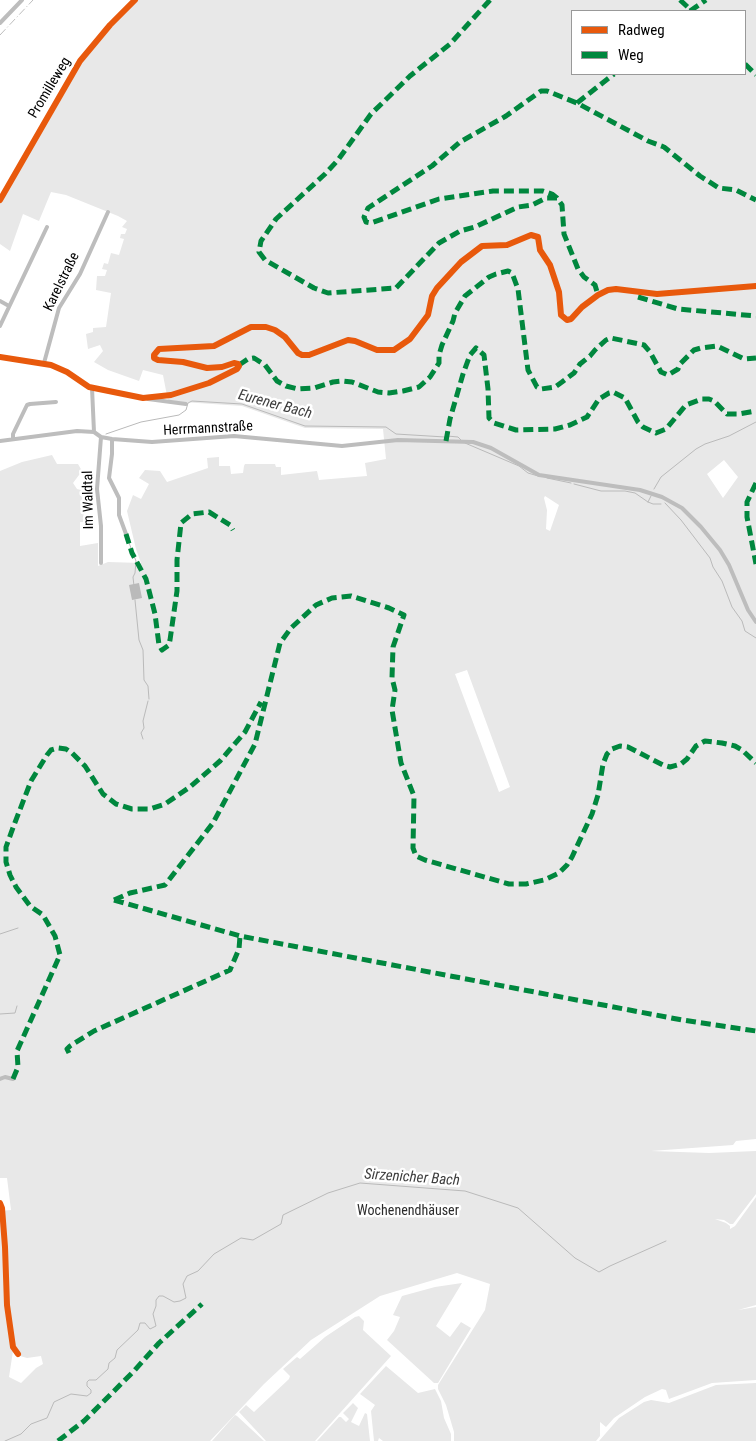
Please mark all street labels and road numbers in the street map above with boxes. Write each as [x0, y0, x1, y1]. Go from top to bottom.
street label: Promilleweg [25, 54, 75, 122]
street label: Karelstraße [41, 250, 83, 314]
street label: Herrmannstraße [163, 418, 253, 440]
street label: Im Waldtal [80, 471, 98, 529]

